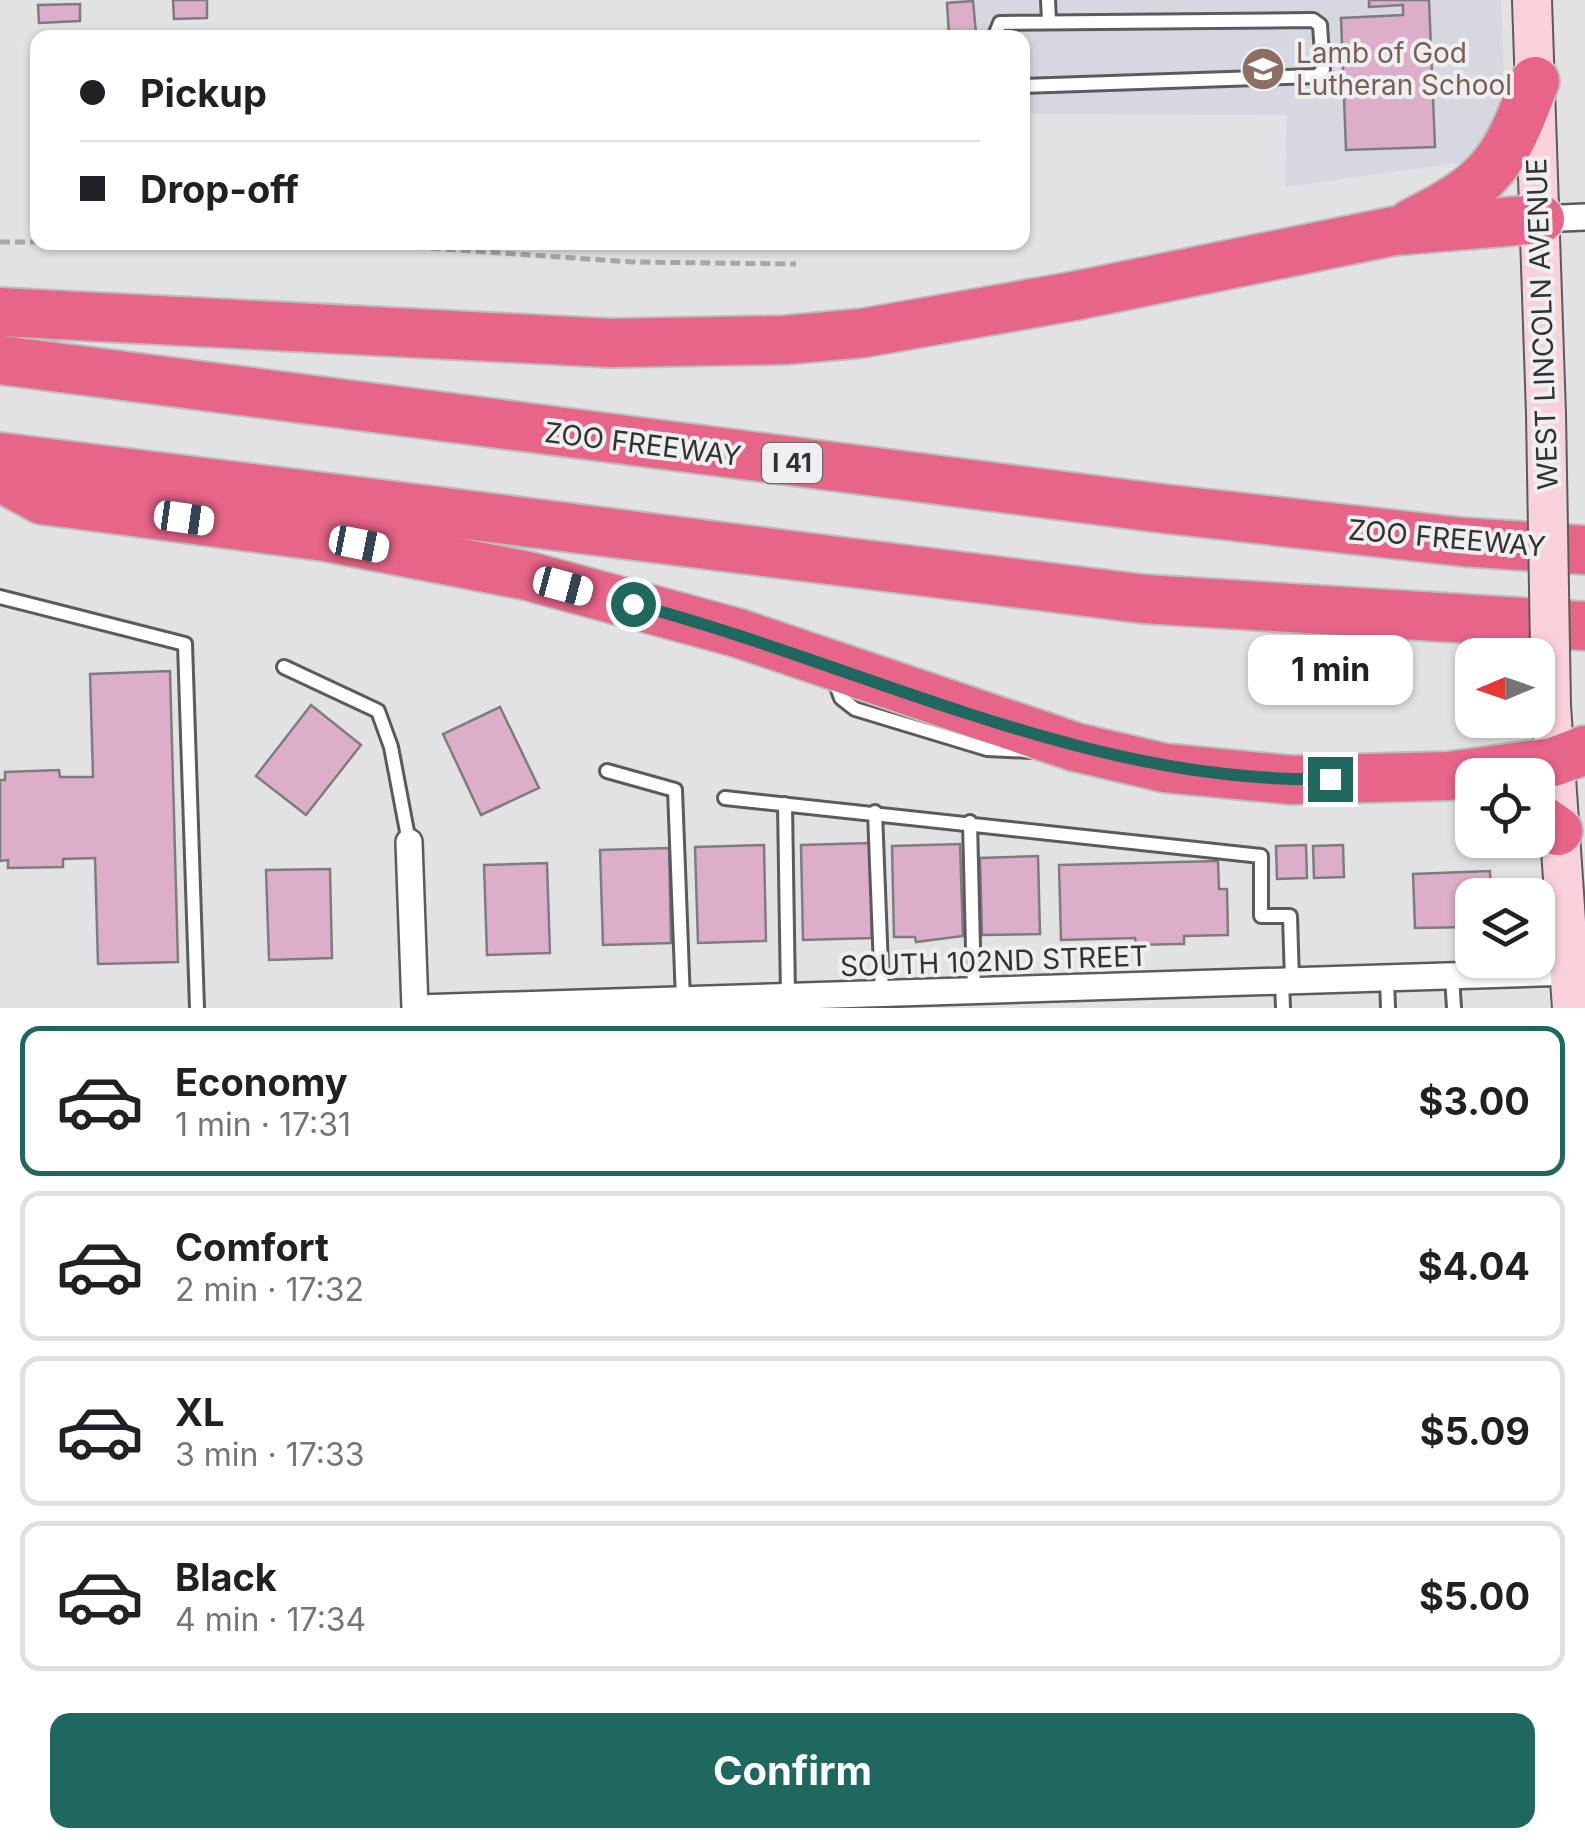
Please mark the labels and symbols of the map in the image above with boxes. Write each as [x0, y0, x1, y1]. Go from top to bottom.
place label: Lamb of God Lutheran School [1296, 36, 1512, 102]
school or university icon: Lamb of God Lutheran School [1240, 46, 1286, 92]
street label: WEST LINCOLN AVENUE [1519, 158, 1565, 490]
street label: ZOO FREEWAY [543, 415, 743, 473]
road number: I 41 [762, 443, 822, 483]
car [152, 499, 216, 537]
street label: ZOO FREEWAY [1347, 512, 1547, 564]
car [327, 524, 391, 564]
car [530, 564, 596, 608]
route start [611, 582, 656, 627]
callout: 1 min [1248, 634, 1412, 704]
north arrow [1455, 638, 1555, 738]
route end [1308, 757, 1353, 802]
street label: SOUTH 102ND STREET [839, 939, 1149, 983]

